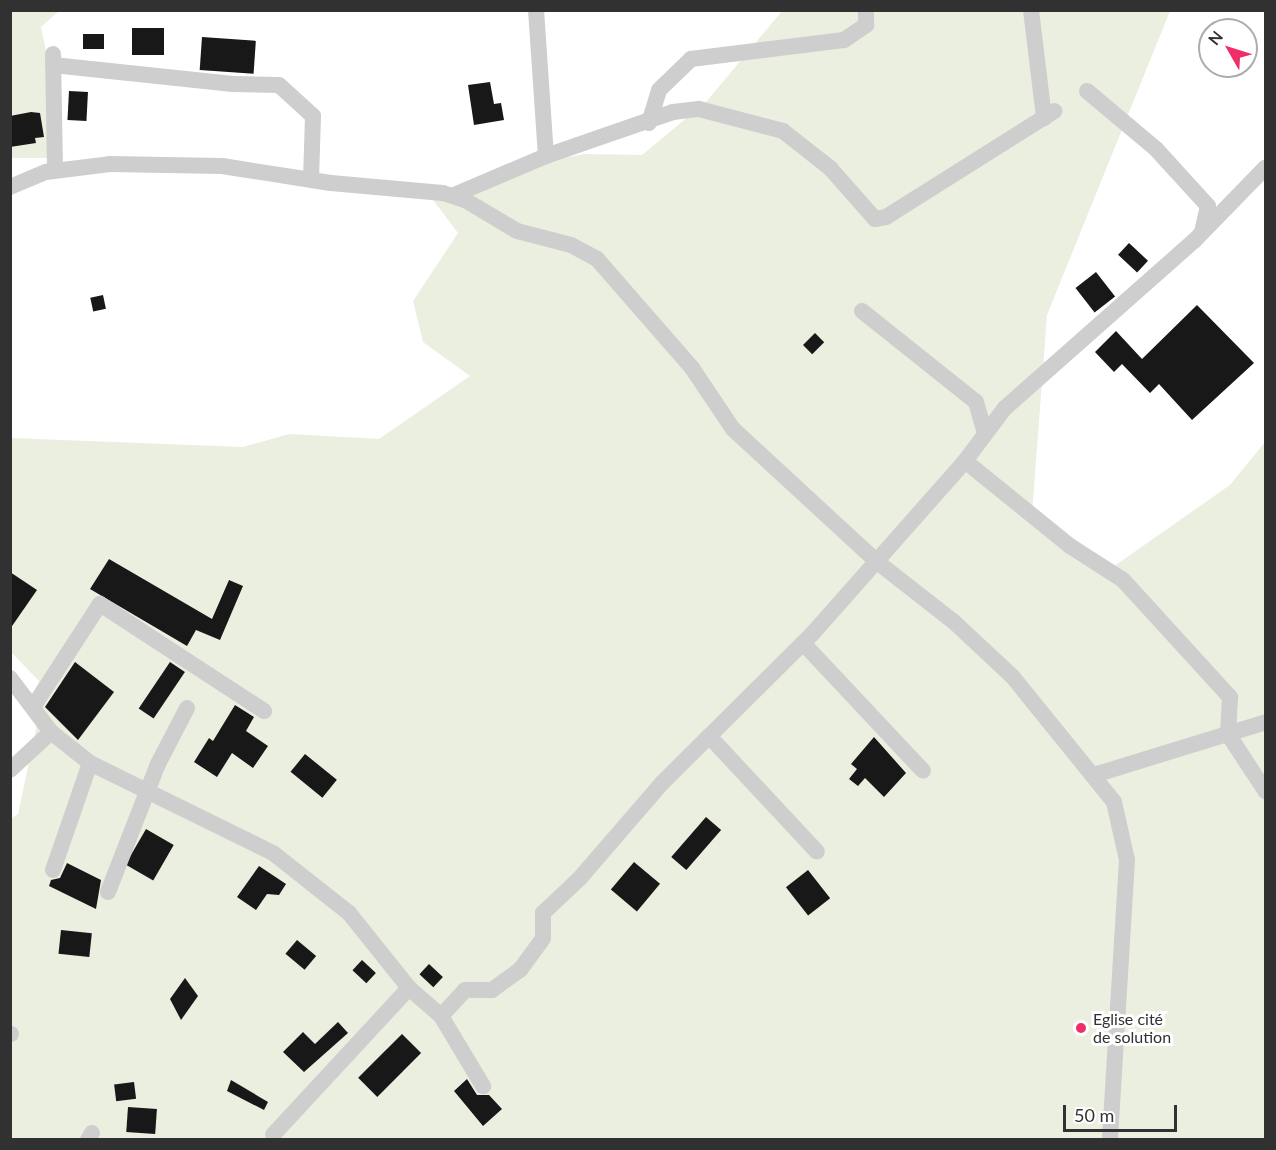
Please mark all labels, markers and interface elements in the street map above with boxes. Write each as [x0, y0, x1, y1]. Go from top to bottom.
north arrow [1198, 18, 1258, 78]
text: N [1204, 27, 1226, 48]
place label: Eglise cité de solution [1093, 1009, 1171, 1047]
marker: Eglise cité de solution [1074, 1021, 1088, 1035]
scale bar [1066, 1093, 1180, 1131]
text: 50 m [1074, 1104, 1114, 1126]

